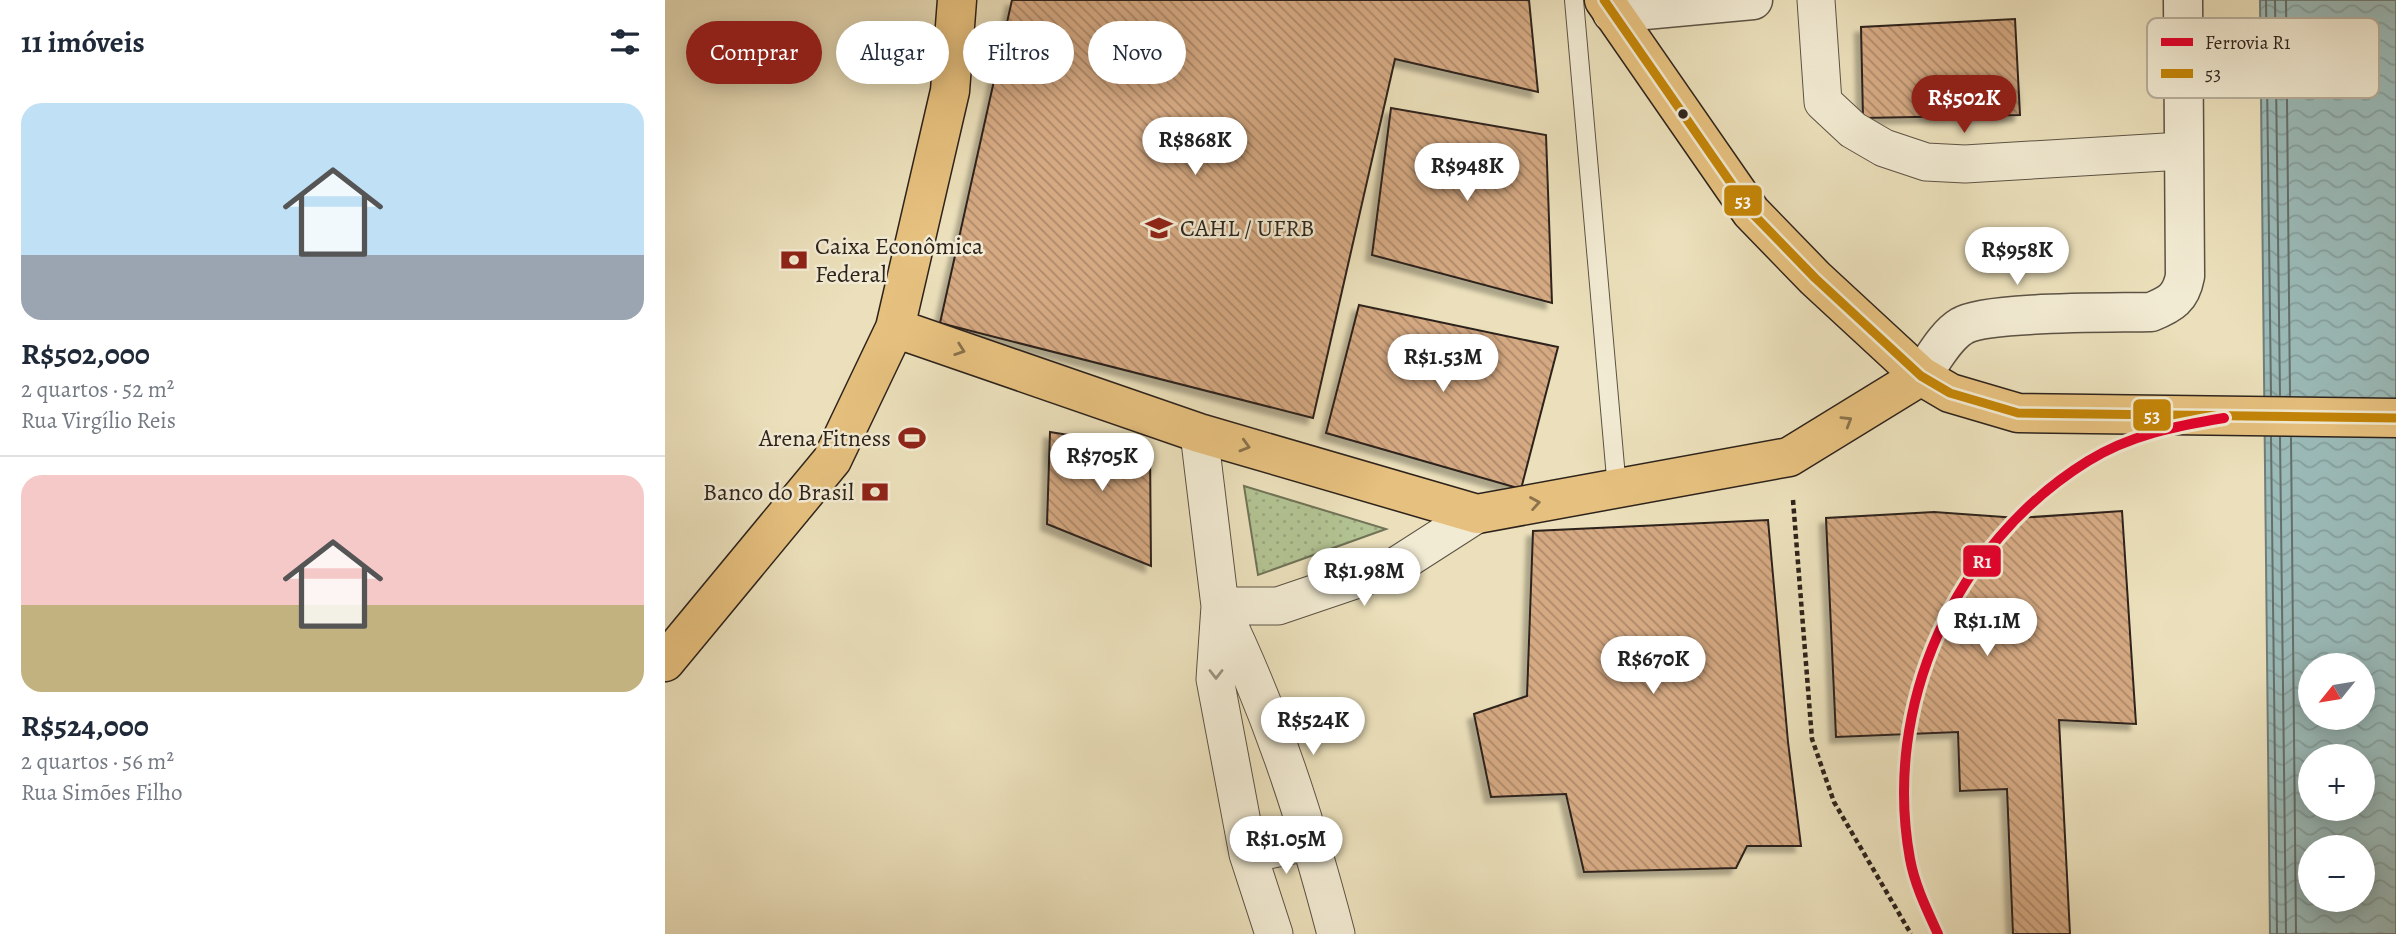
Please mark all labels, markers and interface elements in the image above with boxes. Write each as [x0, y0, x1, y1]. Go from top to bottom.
legend [2147, 18, 2379, 98]
chip: Comprar [686, 21, 822, 84]
chip: Alugar [836, 21, 949, 84]
chip: Filtros [963, 21, 1074, 84]
chip: Novo [1088, 21, 1186, 84]
text: 11 imóveis [21, 22, 145, 62]
icon: filters [606, 23, 644, 61]
text: Ferrovia R1 [2205, 30, 2291, 56]
text: 53 [2205, 61, 2221, 87]
pin: R$502K [1907, 76, 2021, 135]
text: R$502K [1927, 82, 2001, 113]
unlabelled marker [1676, 107, 1690, 121]
pin: R$868K [1138, 118, 1252, 177]
text: R$868K [1158, 124, 1232, 155]
pin: R$948K [1410, 144, 1524, 203]
icon: home [270, 149, 396, 275]
text: R$948K [1430, 150, 1504, 181]
line badge: 53 [1723, 184, 1763, 217]
text: 53 [1735, 188, 1751, 214]
place label: CAHL / UFRB [1180, 212, 1314, 244]
school or university icon: CAHL / UFRB [1144, 213, 1174, 243]
pin: R$958K [1960, 228, 2074, 287]
place label: Caixa Econômica Federal [815, 230, 984, 290]
text: R$958K [1981, 234, 2053, 265]
bank icon: Caixa Econômica Federal [779, 245, 809, 275]
text: R$502,000 [21, 334, 150, 374]
pin: R$1.53M [1378, 334, 1508, 394]
text: R$1.53M [1403, 341, 1483, 372]
one-way arrow [953, 342, 965, 356]
text: 2 quartos · 52 m² [21, 374, 174, 405]
line badge: 53 [2132, 398, 2172, 432]
text: 53 [2144, 403, 2160, 429]
text: Rua Virgílio Reis [21, 405, 176, 436]
one-way arrow [1840, 417, 1853, 430]
place label: Arena Fitness [758, 422, 891, 454]
sports icon: Arena Fitness [897, 423, 927, 453]
pin: R$705K [1045, 434, 1159, 493]
one-way arrow [1239, 438, 1251, 452]
text: R$705K [1066, 440, 1138, 471]
place label: Banco do Brasil [703, 476, 854, 508]
bank icon: Banco do Brasil [860, 477, 890, 507]
one-way arrow [1529, 497, 1541, 512]
icon: home [270, 521, 396, 647]
line badge: R1 [1962, 544, 2002, 578]
pin: R$1.98M [1299, 548, 1429, 608]
text: R1 [1973, 549, 1992, 575]
text: R$1.98M [1323, 555, 1405, 586]
pin: R$1.1M [1930, 598, 2044, 658]
text: R$1.1M [1953, 605, 2021, 636]
pin: R$670K [1596, 636, 1710, 696]
text: R$670K [1617, 643, 1689, 674]
north arrow [2298, 653, 2375, 730]
map controls [2298, 653, 2375, 912]
one-way arrow [1208, 669, 1224, 680]
pin: R$524K [1256, 698, 1370, 757]
text: R$524K [1277, 704, 1349, 735]
text: R$524,000 [21, 706, 149, 746]
button: + [2298, 744, 2375, 821]
text: 2 quartos · 56 m² [21, 746, 174, 777]
text: Rua Simões Filho [21, 777, 182, 808]
pin: R$1.05M [1221, 816, 1351, 876]
text: R$1.05M [1246, 823, 1326, 854]
button: − [2298, 835, 2375, 912]

